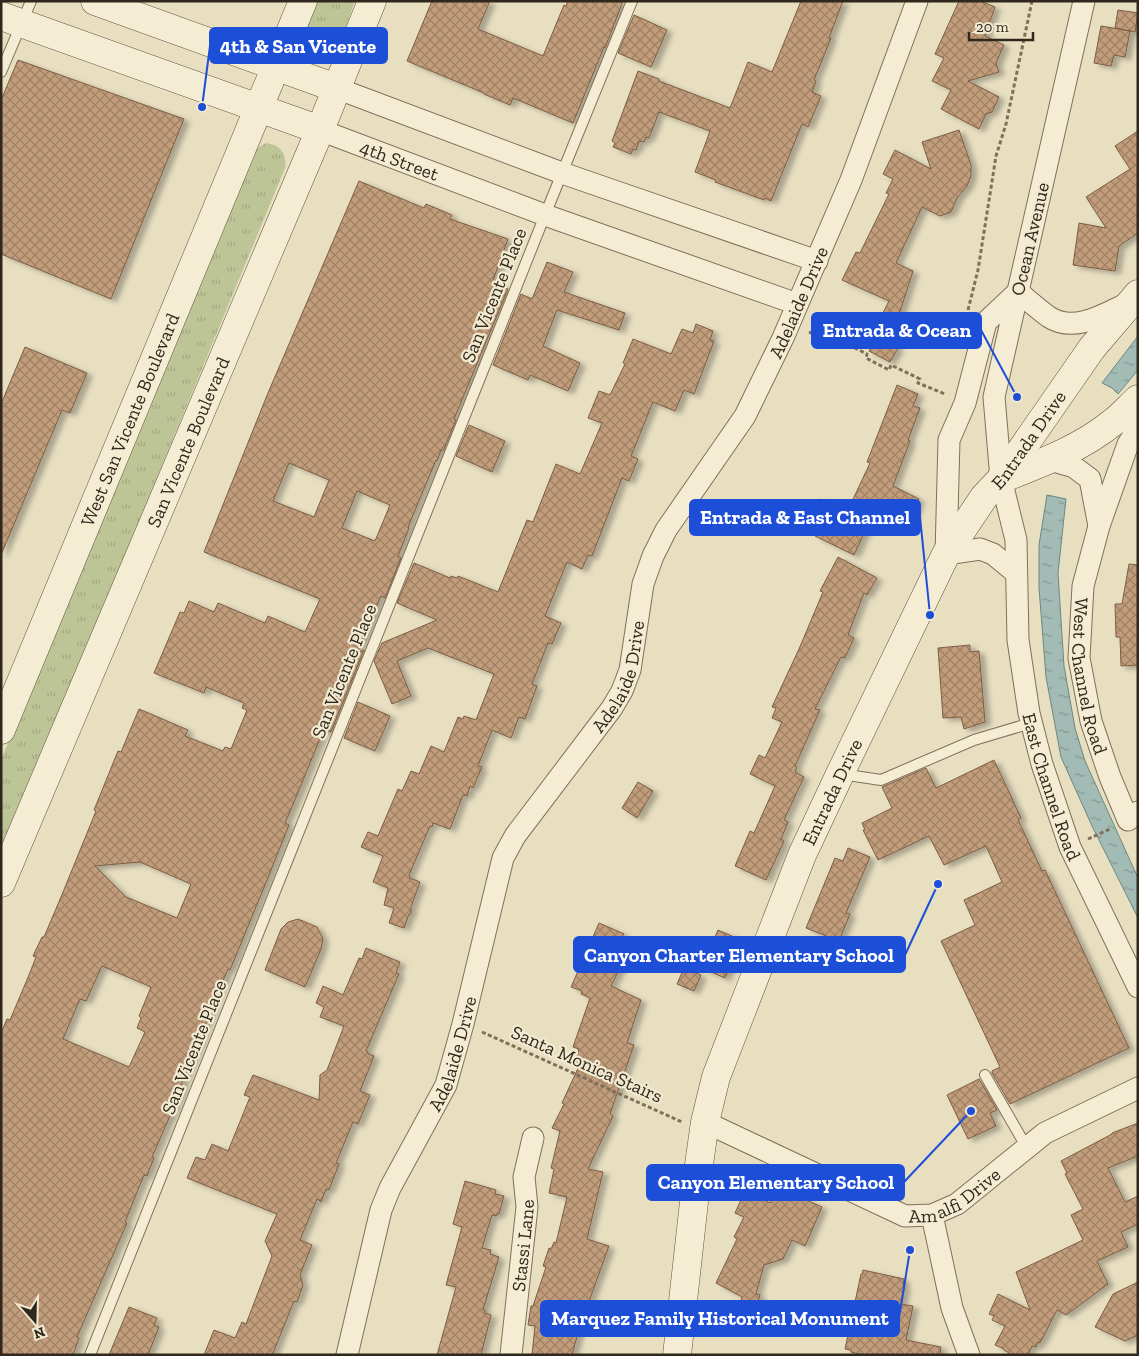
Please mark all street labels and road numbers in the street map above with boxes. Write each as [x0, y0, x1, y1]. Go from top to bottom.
street label: 4th Street [357, 135, 442, 185]
street label: Ocean Avenue [1006, 180, 1054, 298]
street label: San Vicente Place [457, 224, 531, 366]
street label: Adelaide Drive [764, 243, 833, 362]
street label: West San Vicente Boulevard [75, 309, 184, 530]
street label: San Vicente Boulevard [142, 353, 234, 531]
street label: Entrada Drive [986, 386, 1071, 494]
street label: West Channel Road [1067, 597, 1113, 758]
street label: San Vicente Place [307, 600, 381, 742]
street label: Adelaide Drive [586, 619, 649, 737]
street label: East Channel Road [1018, 710, 1086, 865]
street label: Entrada Drive [797, 735, 867, 849]
street label: San Vicente Place [157, 976, 231, 1118]
street label: Adelaide Drive [423, 994, 481, 1115]
street label: Santa Monica Stairs [508, 1020, 666, 1108]
street label: Amalfi Drive [908, 1162, 1005, 1227]
street label: Stassi Lane [506, 1199, 539, 1293]

